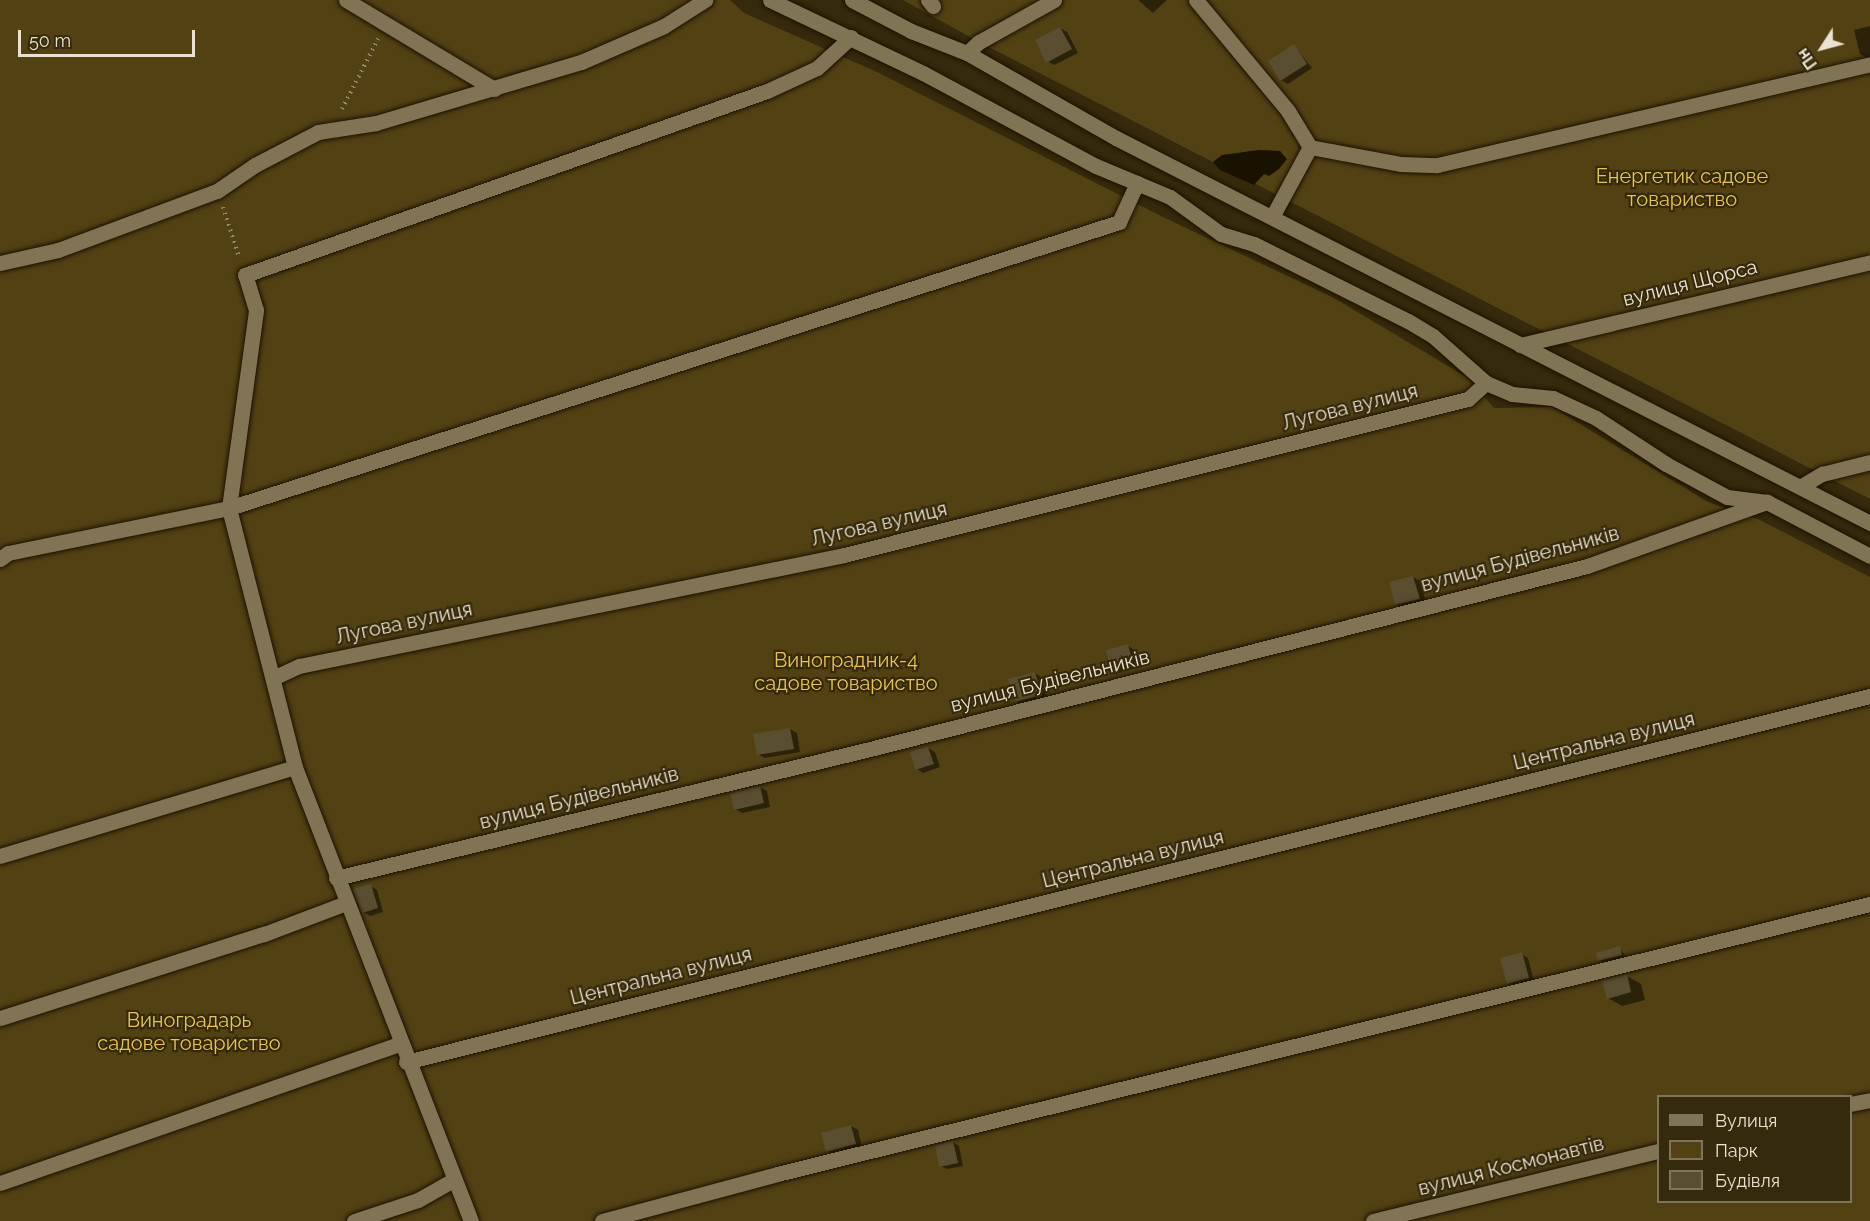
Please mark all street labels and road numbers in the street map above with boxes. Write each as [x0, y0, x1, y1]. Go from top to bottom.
street label: вулиця Щорса [1620, 255, 1760, 311]
street label: Лугова вулиця [1280, 379, 1420, 435]
street label: Лугова вулиця [809, 497, 949, 551]
street label: вулиця Будівельників [1418, 521, 1622, 597]
street label: Лугова вулиця [334, 597, 474, 649]
street label: вулиця Будівельників [948, 645, 1152, 717]
street label: Центральна вулиця [1511, 707, 1697, 775]
street label: вулиця Будівельників [477, 762, 681, 834]
street label: Центральна вулиця [1040, 825, 1226, 893]
street label: Центральна вулиця [568, 942, 754, 1010]
street label: вулиця Космонавтів [1416, 1131, 1606, 1201]

